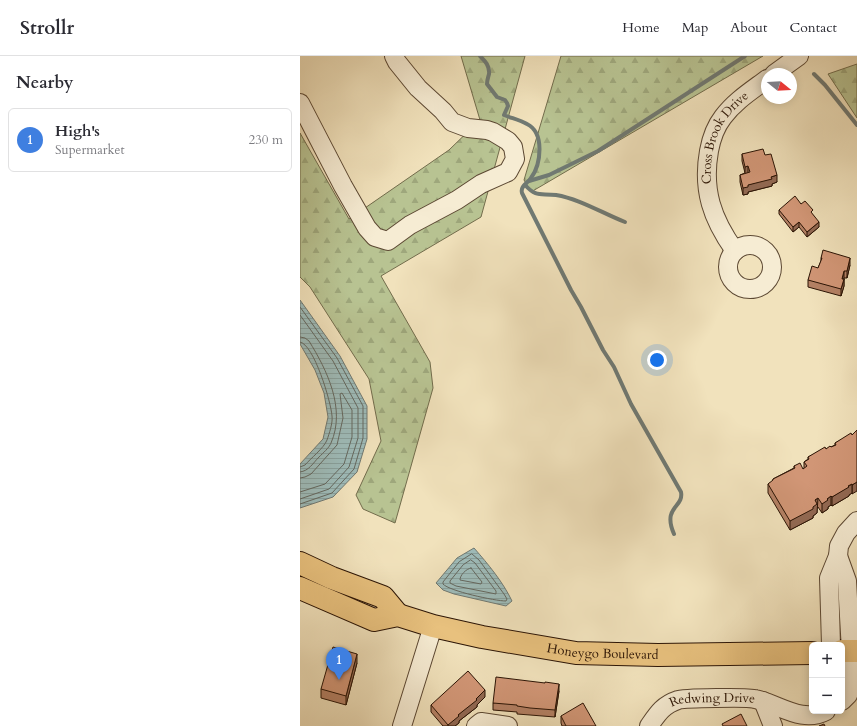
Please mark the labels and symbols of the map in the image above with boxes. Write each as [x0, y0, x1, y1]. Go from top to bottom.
north arrow [761, 68, 797, 104]
street label: Cross Brook Drive [698, 87, 752, 185]
your location [647, 350, 667, 370]
street label: Honeygo Boulevard [546, 639, 659, 664]
pin: 1 [326, 647, 352, 680]
street label: Redwing Drive [666, 689, 756, 712]

